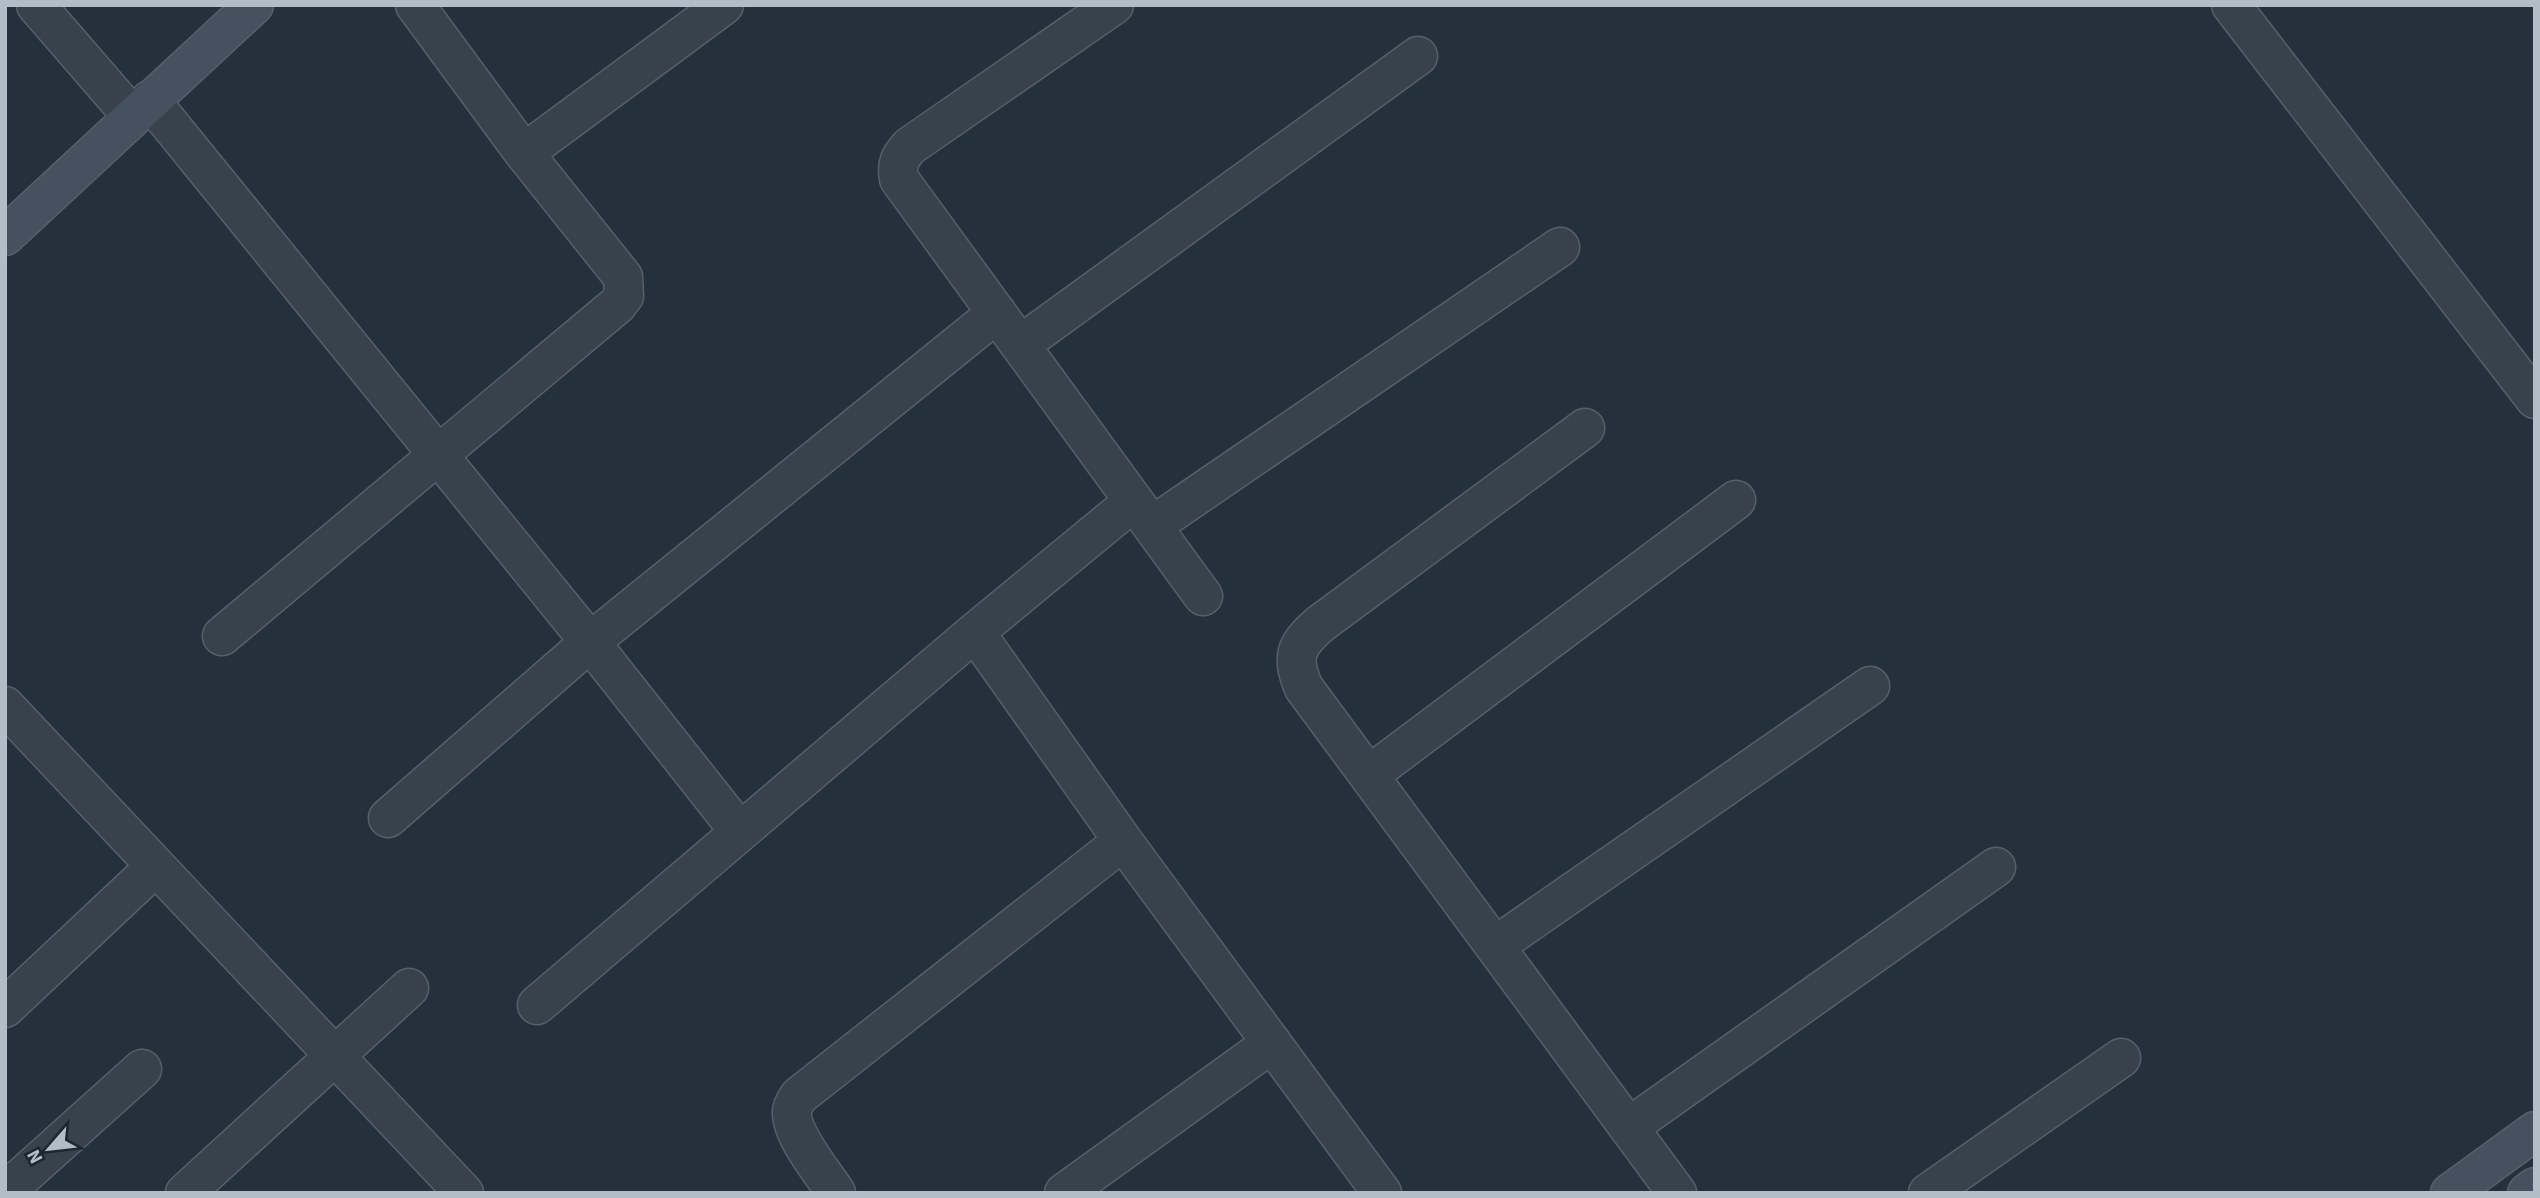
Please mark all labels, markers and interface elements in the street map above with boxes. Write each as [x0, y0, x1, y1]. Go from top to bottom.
north arrow [14, 1114, 84, 1184]
text: N [20, 1144, 50, 1168]

